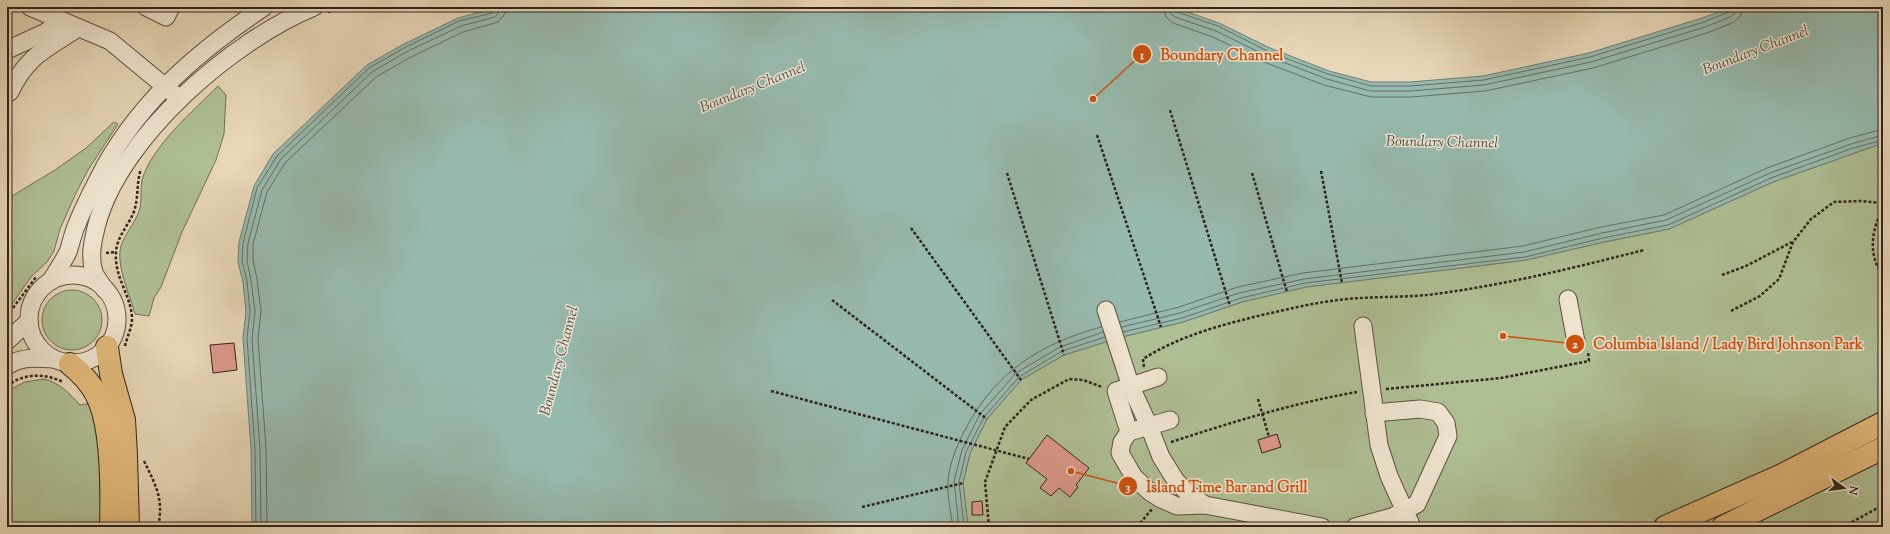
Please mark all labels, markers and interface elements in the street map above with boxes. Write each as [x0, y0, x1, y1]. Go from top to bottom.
water label: Boundary Channel [1700, 21, 1812, 81]
callout: Boundary Channel [1132, 41, 1291, 68]
text: Boundary Channel [1161, 46, 1284, 67]
text: 1 [1139, 47, 1145, 65]
water label: Boundary Channel [697, 57, 809, 119]
water label: Boundary Channel [1386, 132, 1498, 154]
water label: Boundary Channel [535, 304, 585, 418]
callout: Columbia Island / Lady Bird Johnson Park [1565, 330, 1871, 357]
text: Columbia Island / Lady Bird Johnson Park [1593, 335, 1864, 356]
text: 2 [1572, 336, 1578, 354]
north arrow [1824, 468, 1864, 508]
callout: Island Time Bar and Grill [1118, 473, 1316, 500]
text: Island Time Bar and Grill [1146, 478, 1309, 499]
text: 3 [1126, 479, 1131, 497]
text: N [1844, 483, 1862, 497]

